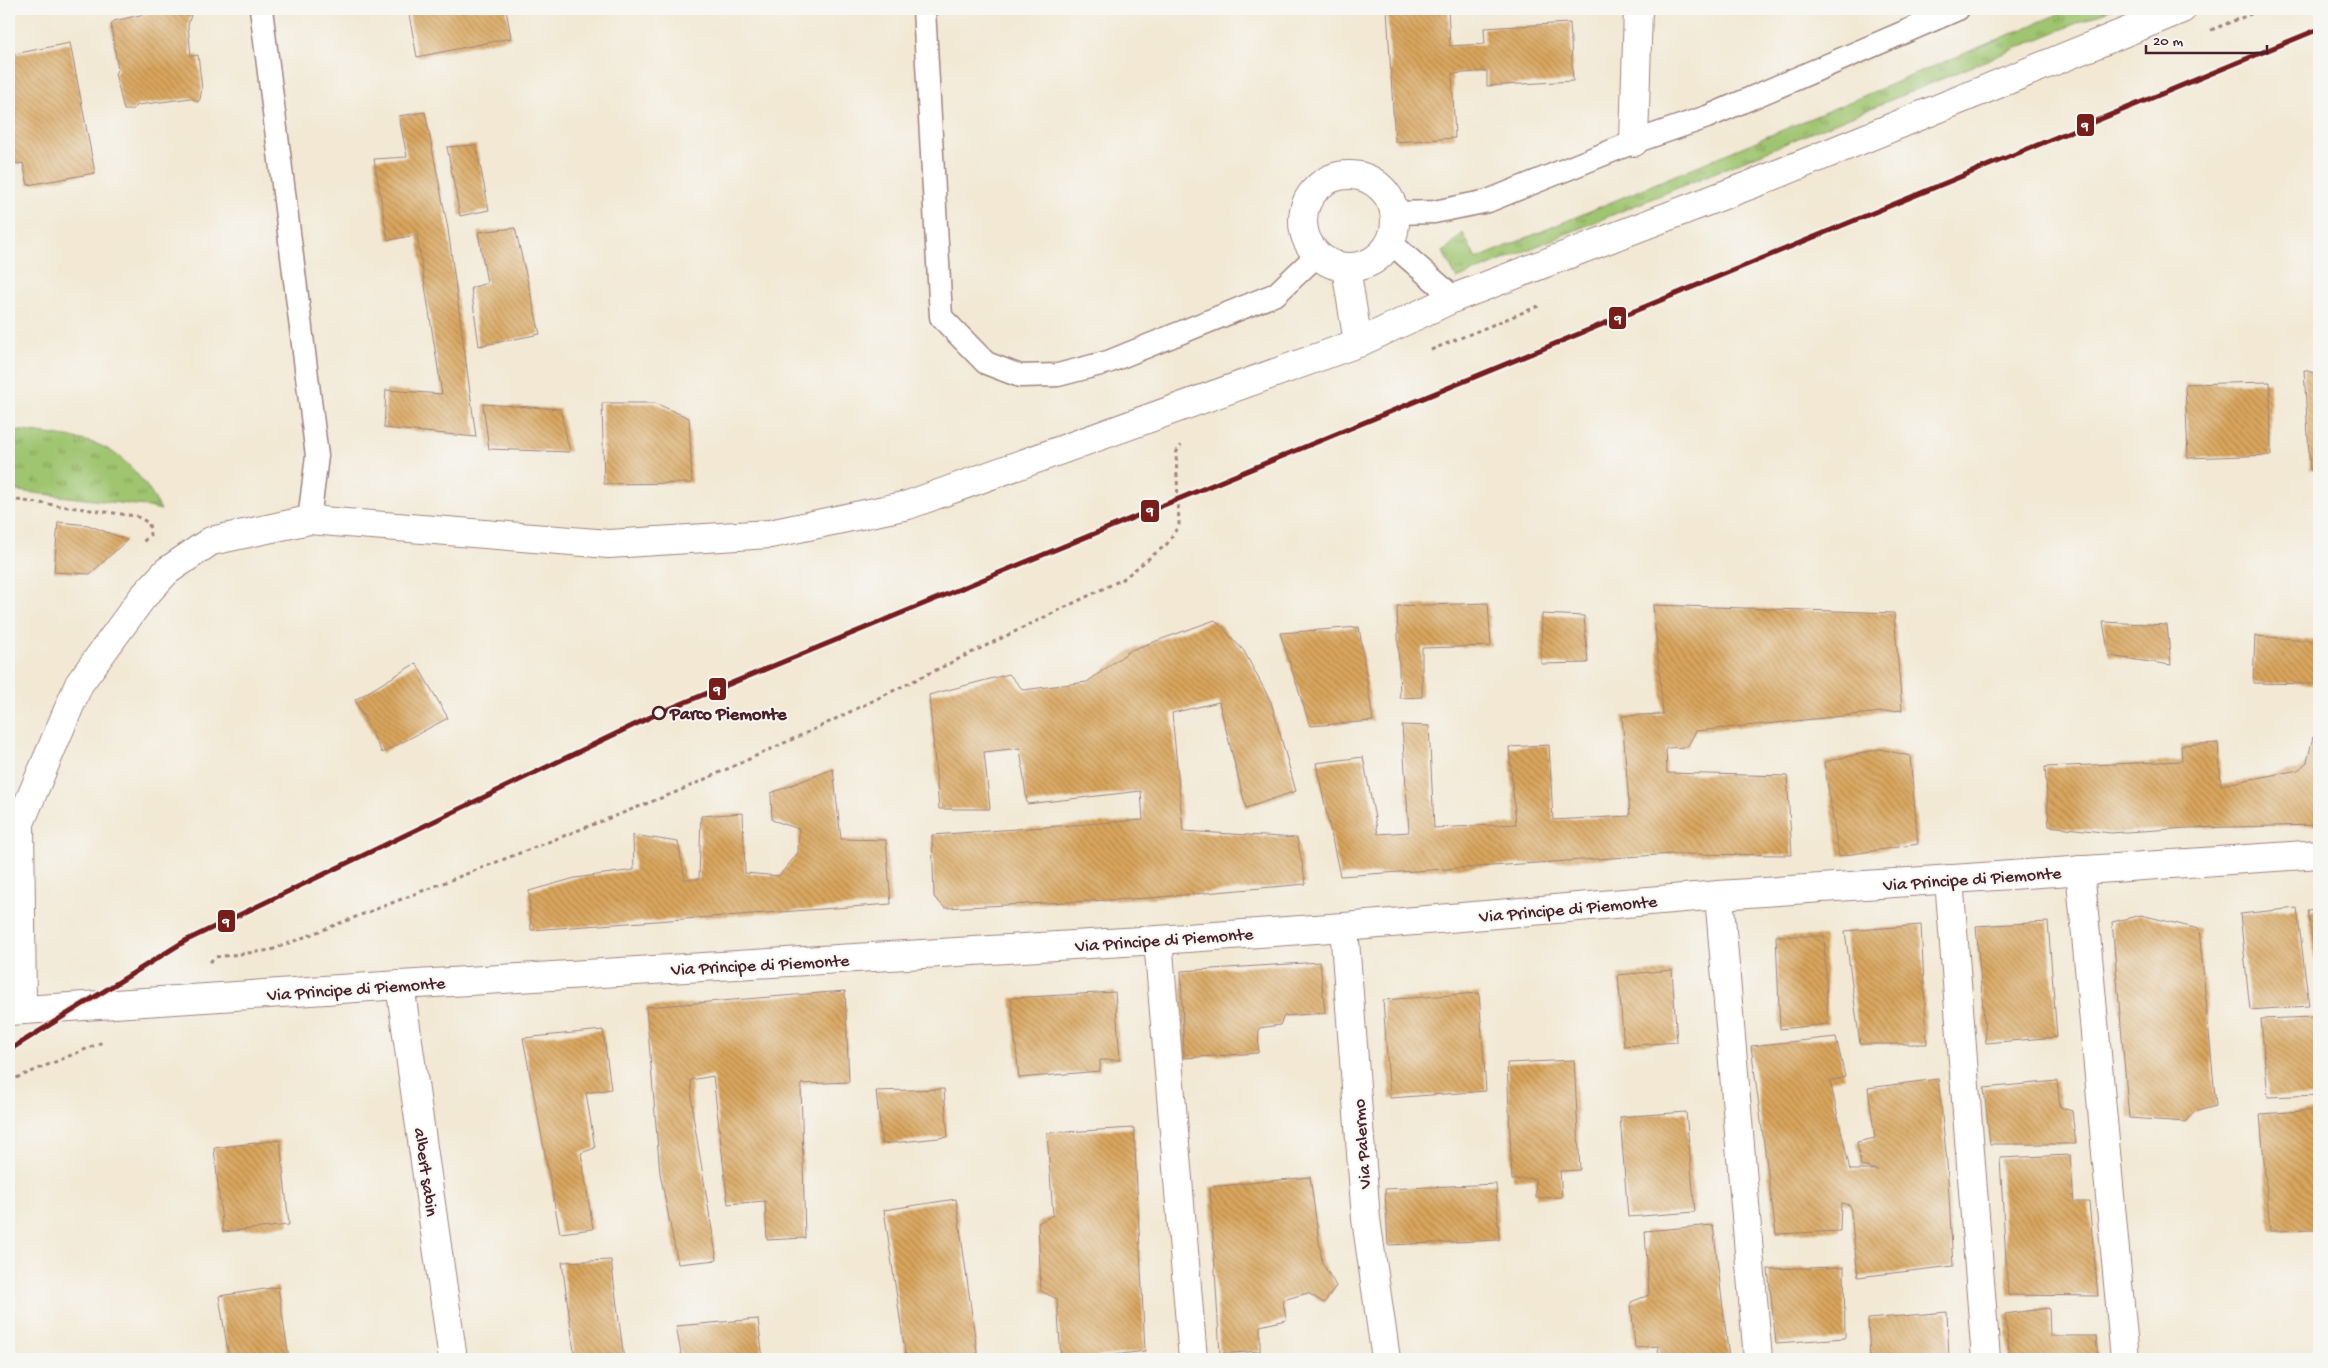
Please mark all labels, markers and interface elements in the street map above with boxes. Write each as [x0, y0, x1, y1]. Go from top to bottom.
scale bar [2146, 22, 2267, 54]
text: 20 m [2153, 33, 2183, 51]
line badge: 9 [2076, 113, 2095, 137]
text: 9 [2080, 119, 2089, 136]
line badge: 9 [1608, 306, 1627, 330]
text: 9 [1613, 312, 1622, 329]
line badge: 9 [1140, 499, 1160, 523]
text: 9 [1145, 504, 1154, 521]
line badge: 9 [708, 677, 727, 701]
text: 9 [712, 683, 721, 700]
place label: Parco Piemonte [669, 705, 787, 726]
marker: Parco Piemonte [652, 706, 666, 720]
street label: Via Principe di Piemonte [1881, 864, 2063, 897]
street label: Via Principe di Piemonte [1477, 892, 1659, 929]
line badge: 9 [217, 909, 236, 933]
text: 9 [221, 915, 230, 932]
street label: Via Principe di Piemonte [1073, 925, 1255, 958]
street label: Via Principe di Piemonte [669, 951, 851, 982]
street label: Via Principe di Piemonte [265, 974, 447, 1007]
street label: Via Palermo [1350, 1098, 1377, 1190]
street label: albert sabin [408, 1127, 441, 1218]

